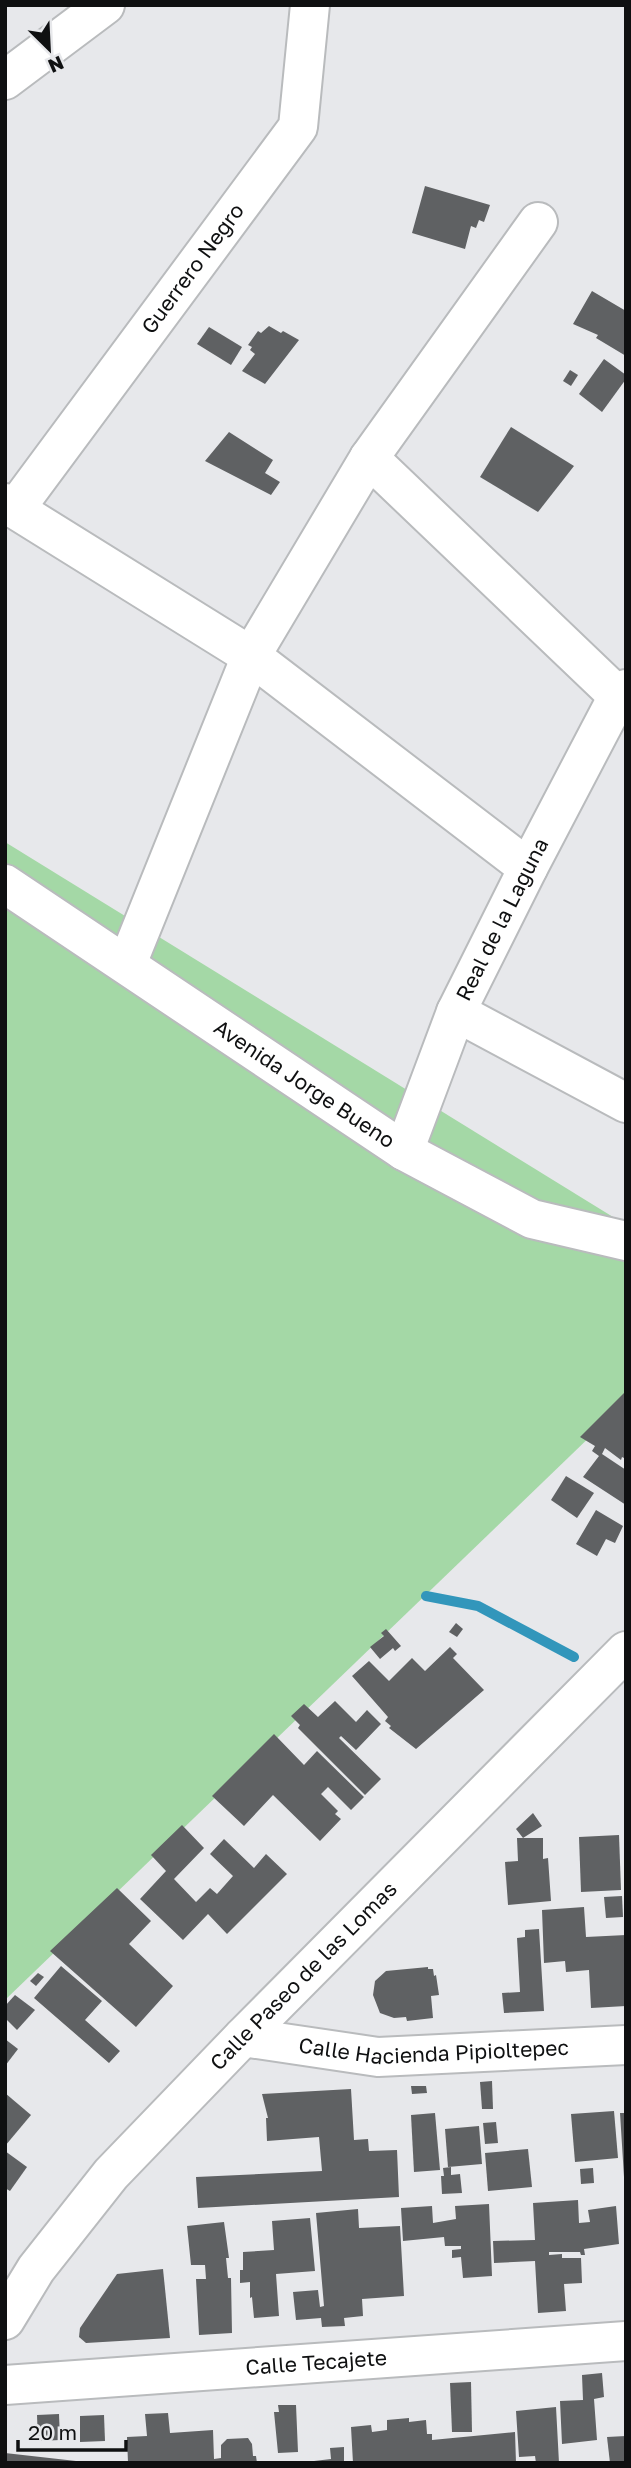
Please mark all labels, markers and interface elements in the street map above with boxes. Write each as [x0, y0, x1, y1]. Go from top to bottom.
north arrow [14, 14, 84, 84]
text: N [45, 52, 67, 78]
street label: Guerrero Negro [135, 198, 249, 338]
street label: Real de la Laguna [450, 833, 553, 1005]
street label: Avenida Jorge Bueno [209, 1014, 400, 1153]
street label: Calle Paseo de las Lomas [204, 1876, 402, 2075]
street label: Calle Hacienda Pipioltepec [297, 2031, 569, 2070]
street label: Calle Tecajete [244, 2344, 388, 2380]
scale bar [18, 2408, 126, 2452]
text: 20 m [28, 2419, 77, 2445]

